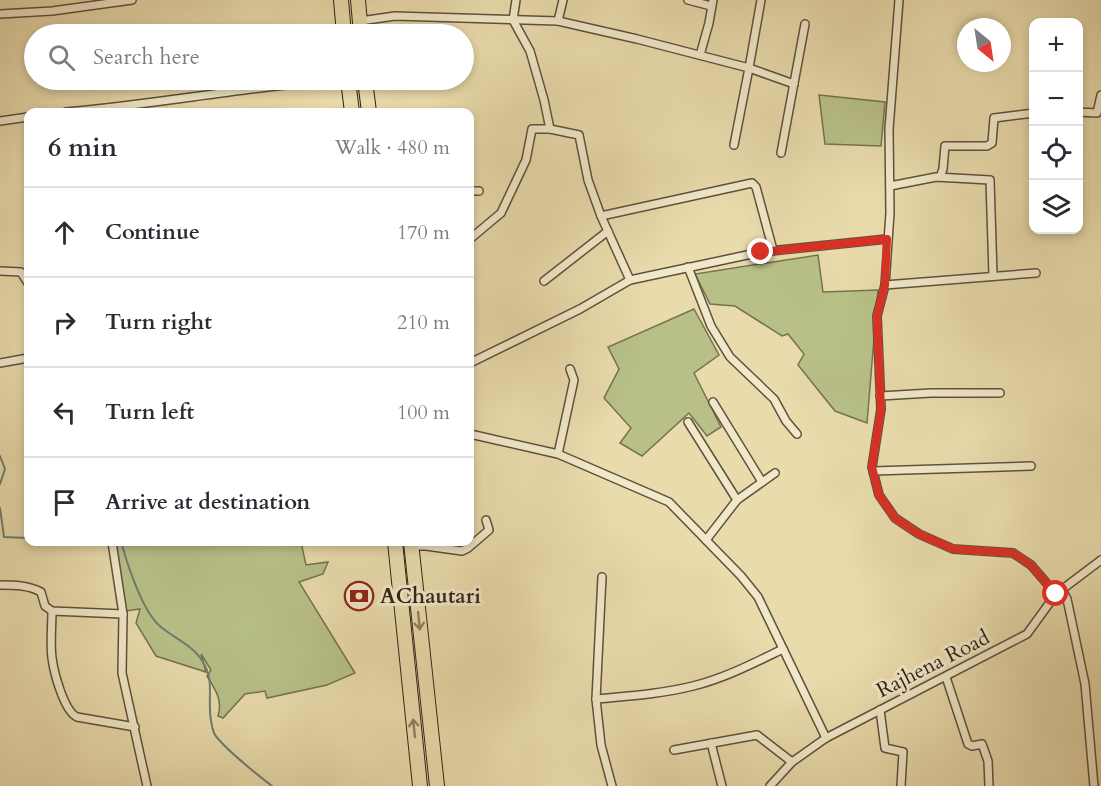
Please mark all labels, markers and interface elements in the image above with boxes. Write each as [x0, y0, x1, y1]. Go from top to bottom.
north arrow [957, 18, 1011, 72]
map controls [1029, 18, 1083, 234]
button: + [1029, 18, 1083, 72]
search box [24, 24, 474, 90]
icon: search [45, 41, 78, 74]
text: Search here [93, 42, 200, 72]
button: − [1029, 72, 1083, 126]
button: locate [1029, 126, 1083, 180]
text: 6 min [48, 130, 117, 165]
text: Walk · 480 m [335, 134, 450, 161]
button: layers [1029, 180, 1083, 234]
icon: ahead [48, 216, 81, 249]
text: Continue [105, 217, 200, 247]
text: 170 m [397, 219, 450, 246]
route end [747, 238, 773, 264]
icon: right [48, 306, 81, 339]
text: Turn right [105, 307, 212, 337]
text: 210 m [397, 309, 450, 336]
icon: left [48, 396, 81, 429]
text: Turn left [105, 397, 194, 427]
text: 100 m [397, 399, 450, 426]
icon: arrive [48, 486, 81, 519]
text: Arrive at destination [105, 487, 310, 517]
bank icon: AChautari [343, 580, 375, 612]
route start [1042, 580, 1068, 606]
place label: AChautari [380, 582, 481, 611]
one-way arrow [414, 610, 425, 630]
street label: Rajhena Road [871, 623, 995, 705]
one-way arrow [408, 718, 419, 738]

